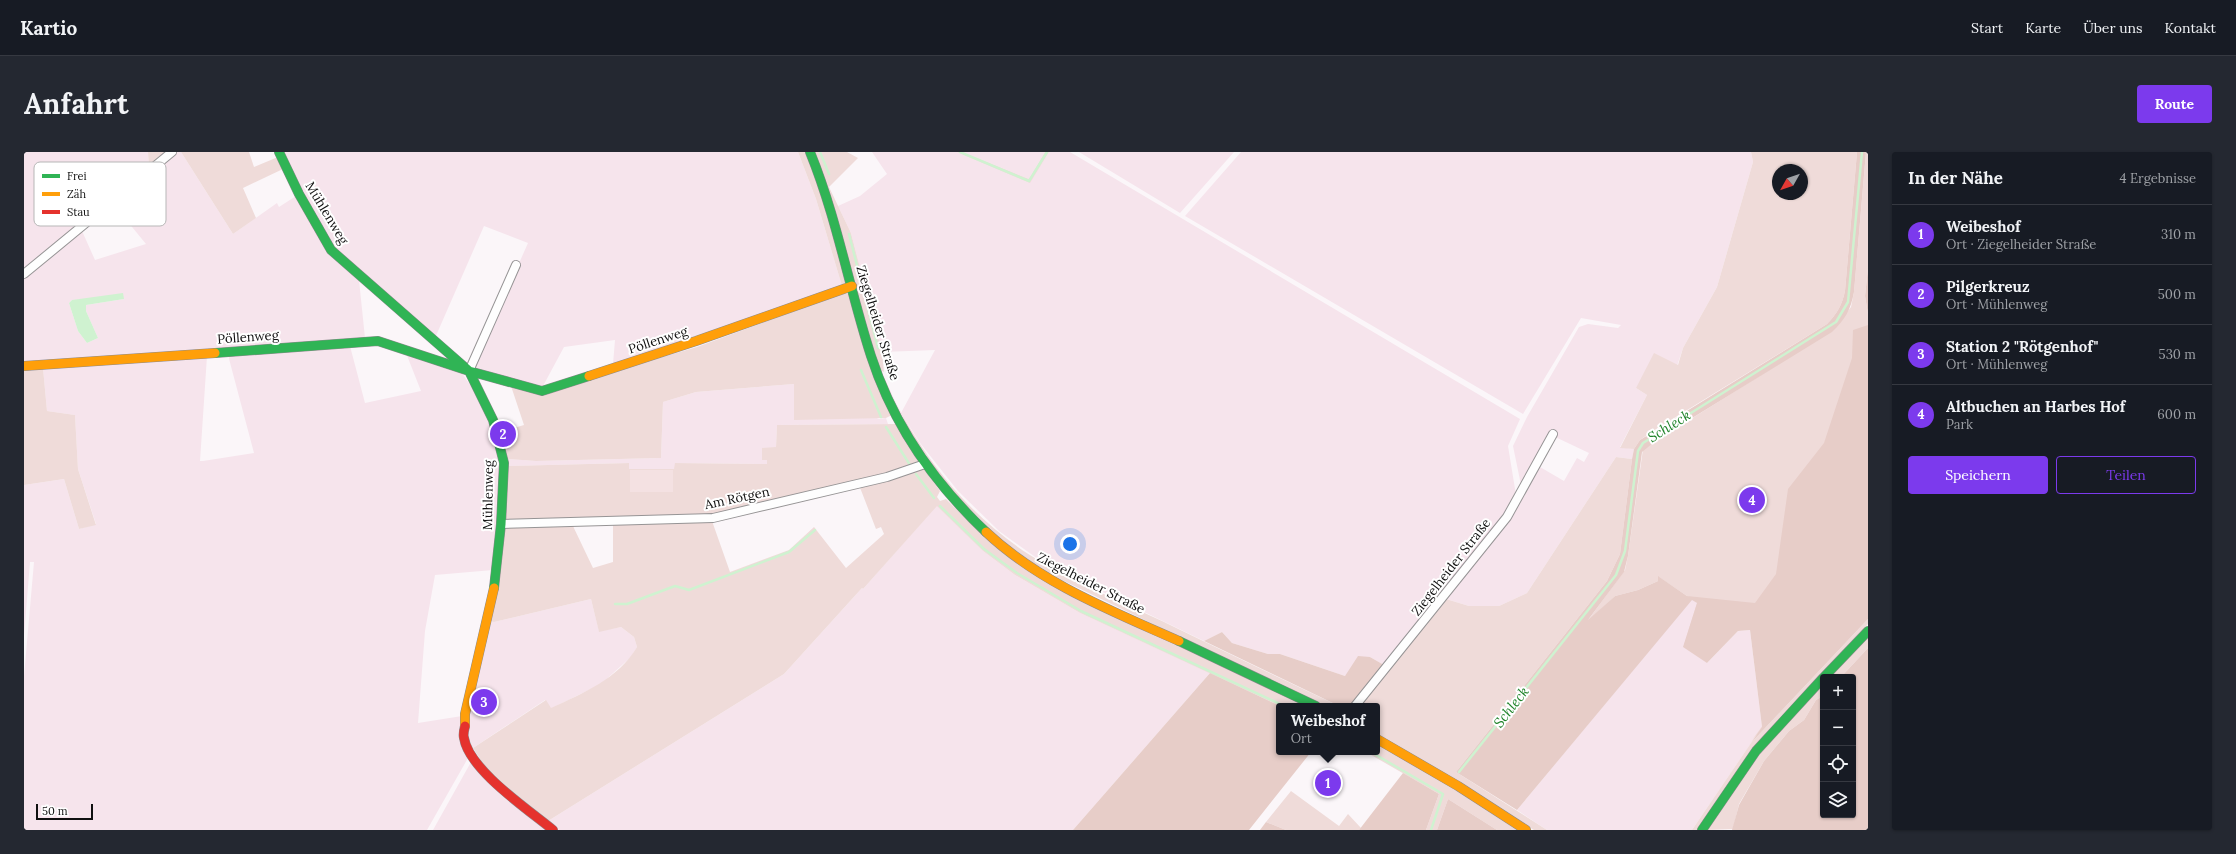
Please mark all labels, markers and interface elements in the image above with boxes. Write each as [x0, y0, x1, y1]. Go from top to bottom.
text: Kartio [20, 16, 77, 40]
text: Start [1971, 19, 2003, 37]
text: Karte [2025, 19, 2061, 37]
text: Über uns [2083, 19, 2143, 37]
text: Kontakt [2165, 19, 2216, 37]
button: Route [2137, 85, 2212, 123]
text: Anfahrt [24, 86, 128, 122]
legend [34, 162, 166, 226]
north arrow [1772, 164, 1808, 200]
text: In der Nähe [1908, 167, 2003, 189]
text: Frei [67, 169, 87, 183]
text: 4 Ergebnisse [2120, 170, 2196, 187]
street label: Mühlenweg [302, 179, 353, 248]
text: Zäh [67, 187, 86, 201]
text: Stau [67, 205, 90, 219]
text: Weibeshof [1946, 217, 2020, 236]
text: 1 [1918, 226, 1924, 243]
text: 310 m [2161, 226, 2196, 243]
text: Ort · Ziegelheider Straße [1946, 236, 2096, 253]
street label: Ziegelheider Straße [852, 264, 904, 382]
text: Pilgerkreuz [1946, 277, 2030, 296]
text: 2 [1918, 286, 1924, 303]
text: 500 m [2158, 286, 2196, 303]
text: Ort · Mühlenweg [1946, 296, 2047, 313]
street label: Pöllenweg [626, 322, 691, 358]
street label: Pöllenweg [217, 326, 280, 348]
text: Station 2 "Rötgenhof" [1946, 337, 2098, 356]
text: 3 [1917, 346, 1925, 363]
text: 530 m [2159, 346, 2196, 363]
text: Ort · Mühlenweg [1946, 356, 2047, 373]
text: Altbuchen an Harbes Hof [1946, 397, 2125, 416]
water label: Schleck [1644, 406, 1694, 446]
text: 4 [1917, 406, 1925, 423]
text: 600 m [2157, 406, 2196, 423]
text: Park [1946, 416, 1973, 433]
pin: 2 [490, 419, 516, 449]
button: Speichern [1908, 456, 2048, 494]
button: Teilen [2056, 456, 2196, 494]
street label: Mühlenweg [479, 459, 497, 530]
street label: Am Rötgen [702, 483, 771, 513]
pin: 4 [1739, 485, 1765, 515]
street label: Ziegelheider Straße [1408, 515, 1494, 619]
your location [1060, 534, 1080, 554]
street label: Ziegelheider Straße [1034, 548, 1148, 618]
map controls [1820, 674, 1856, 818]
button: + [1820, 674, 1856, 710]
water label: Schleck [1489, 683, 1533, 731]
pin: 3 [471, 687, 497, 717]
popup [1276, 703, 1380, 755]
button: − [1820, 710, 1856, 746]
text: Weibeshof [1291, 711, 1365, 730]
text: Ort [1291, 730, 1312, 747]
button: locate [1820, 746, 1856, 782]
pin: 1 [1315, 768, 1341, 798]
button: layers [1820, 782, 1856, 818]
scale bar [36, 802, 93, 821]
text: 50 m [42, 804, 68, 818]

